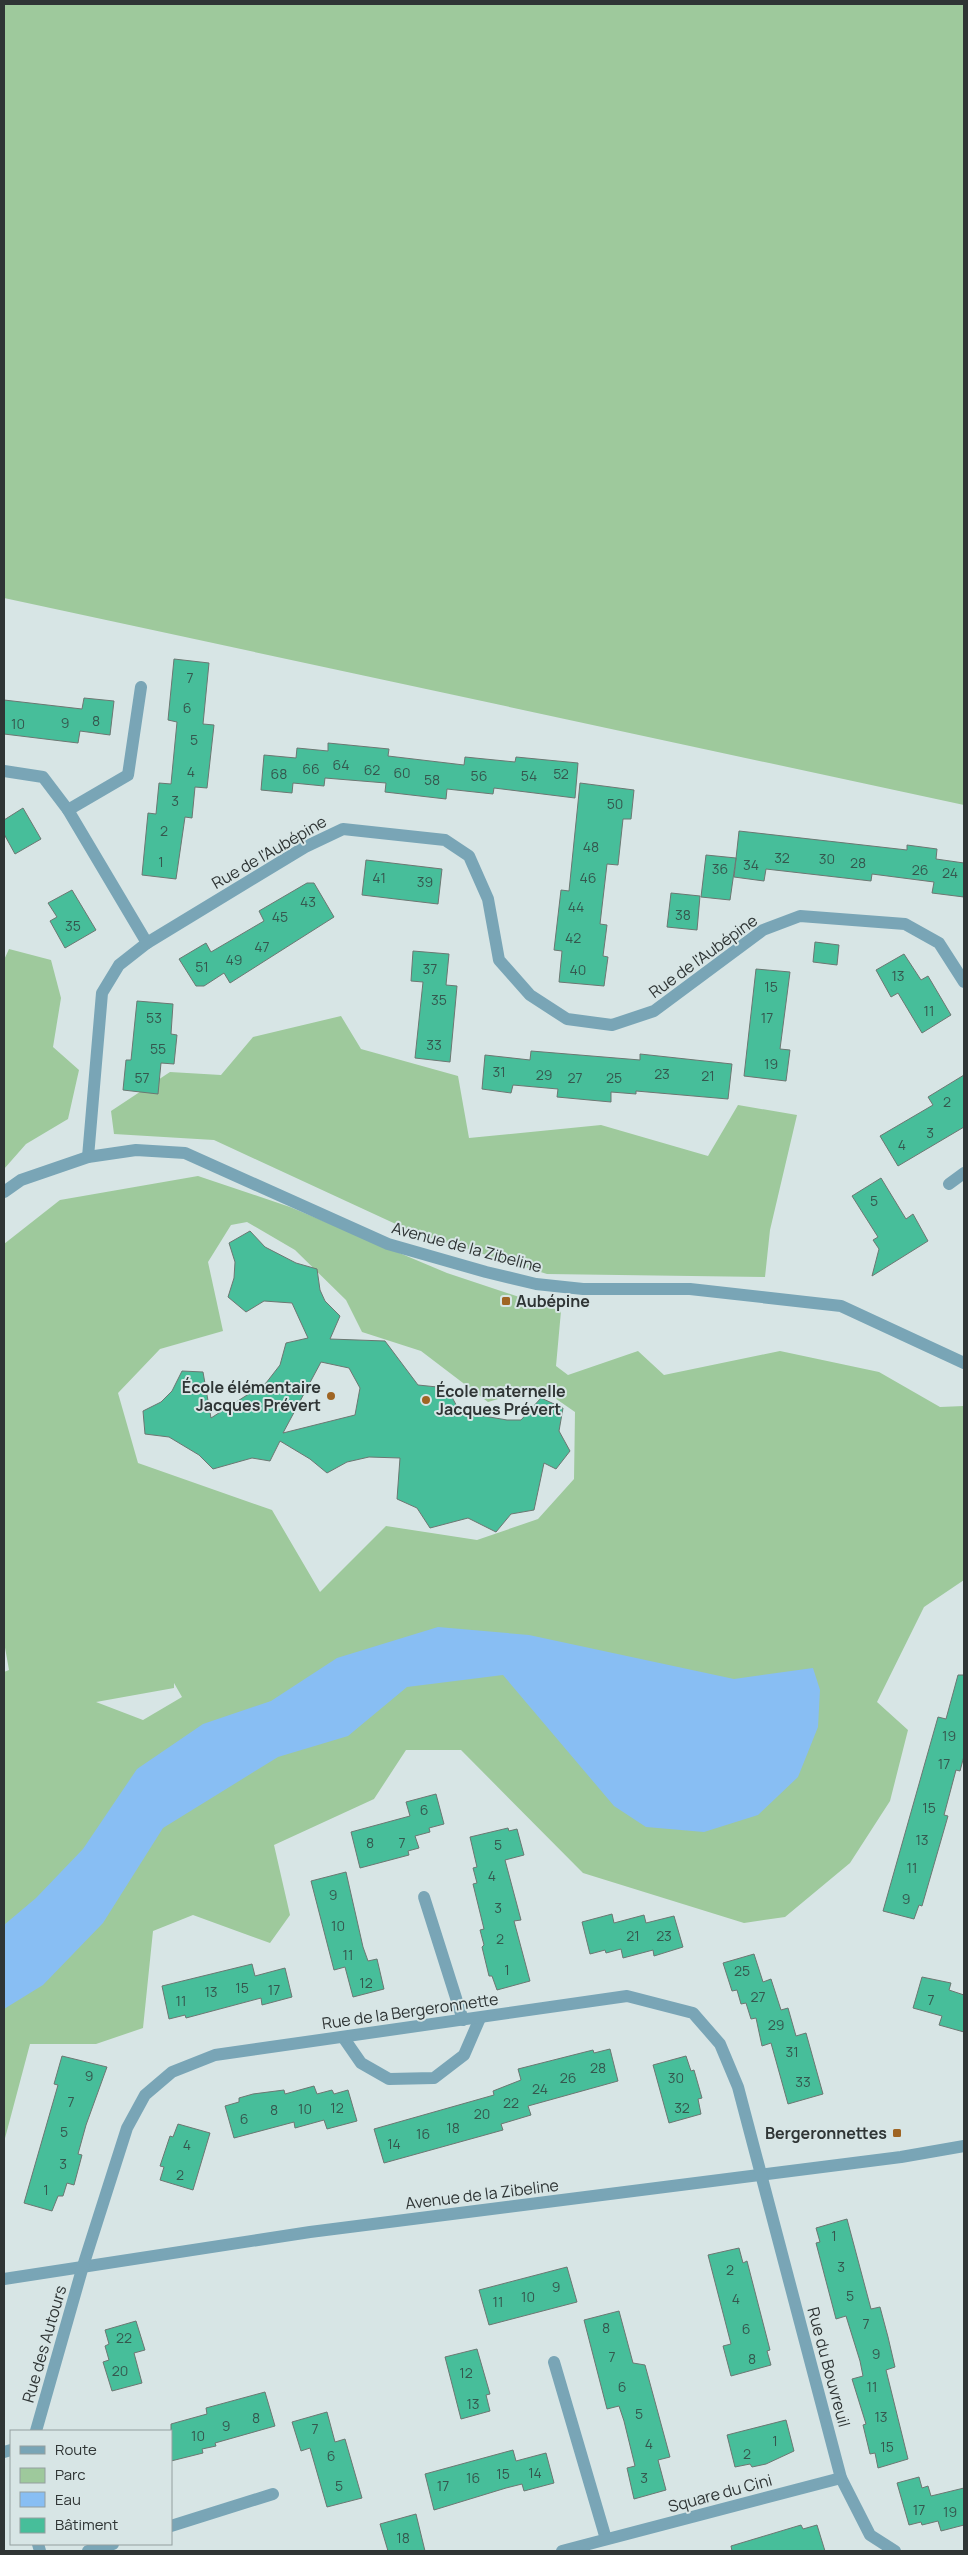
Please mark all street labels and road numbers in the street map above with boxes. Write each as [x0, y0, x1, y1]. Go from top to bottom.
street label: Rue de l'Aubépine [208, 810, 330, 894]
street label: Rue de l'Aubépine [644, 909, 762, 1003]
street label: Avenue de la Zibeline [390, 1216, 544, 1278]
street label: Rue de la Bergeronnette [320, 1988, 500, 2034]
street label: Avenue de la Zibeline [404, 2174, 560, 2214]
street label: Rue des Autours [17, 2283, 71, 2405]
street label: Rue du Bouvreuil [802, 2305, 856, 2429]
street label: Square du Cini [666, 2469, 774, 2517]

